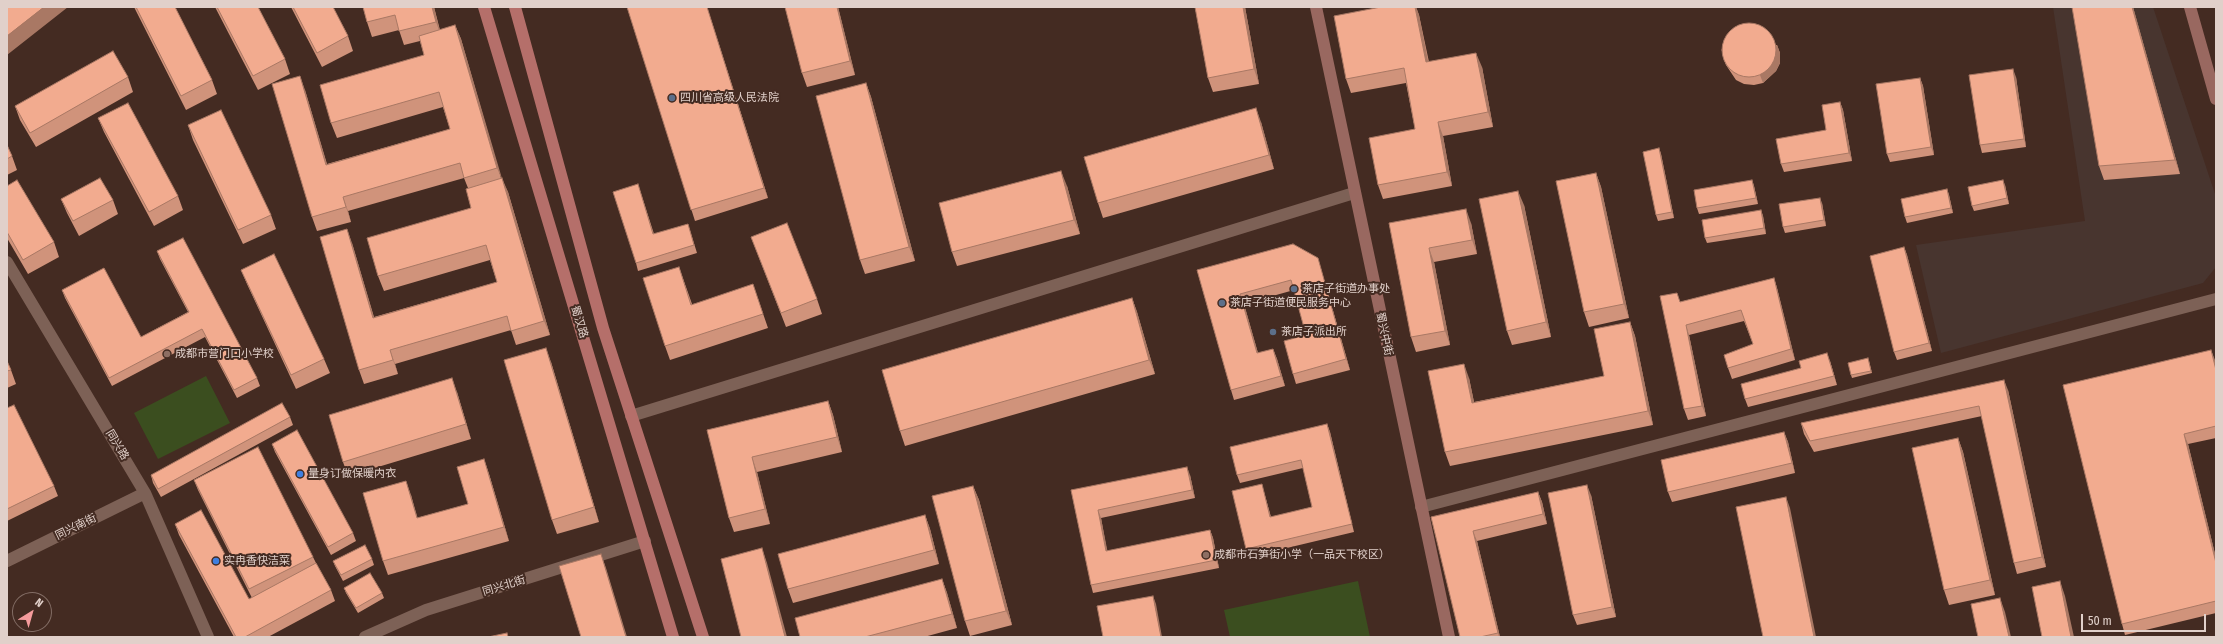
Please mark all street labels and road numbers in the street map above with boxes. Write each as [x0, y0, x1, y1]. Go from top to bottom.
street label: 蜀汉路 [568, 304, 590, 340]
street label: 蜀兴中街 [1373, 311, 1395, 357]
street label: 同兴路 [103, 427, 131, 463]
street label: 同兴南街 [53, 511, 99, 543]
street label: 同兴北街 [481, 573, 527, 599]

